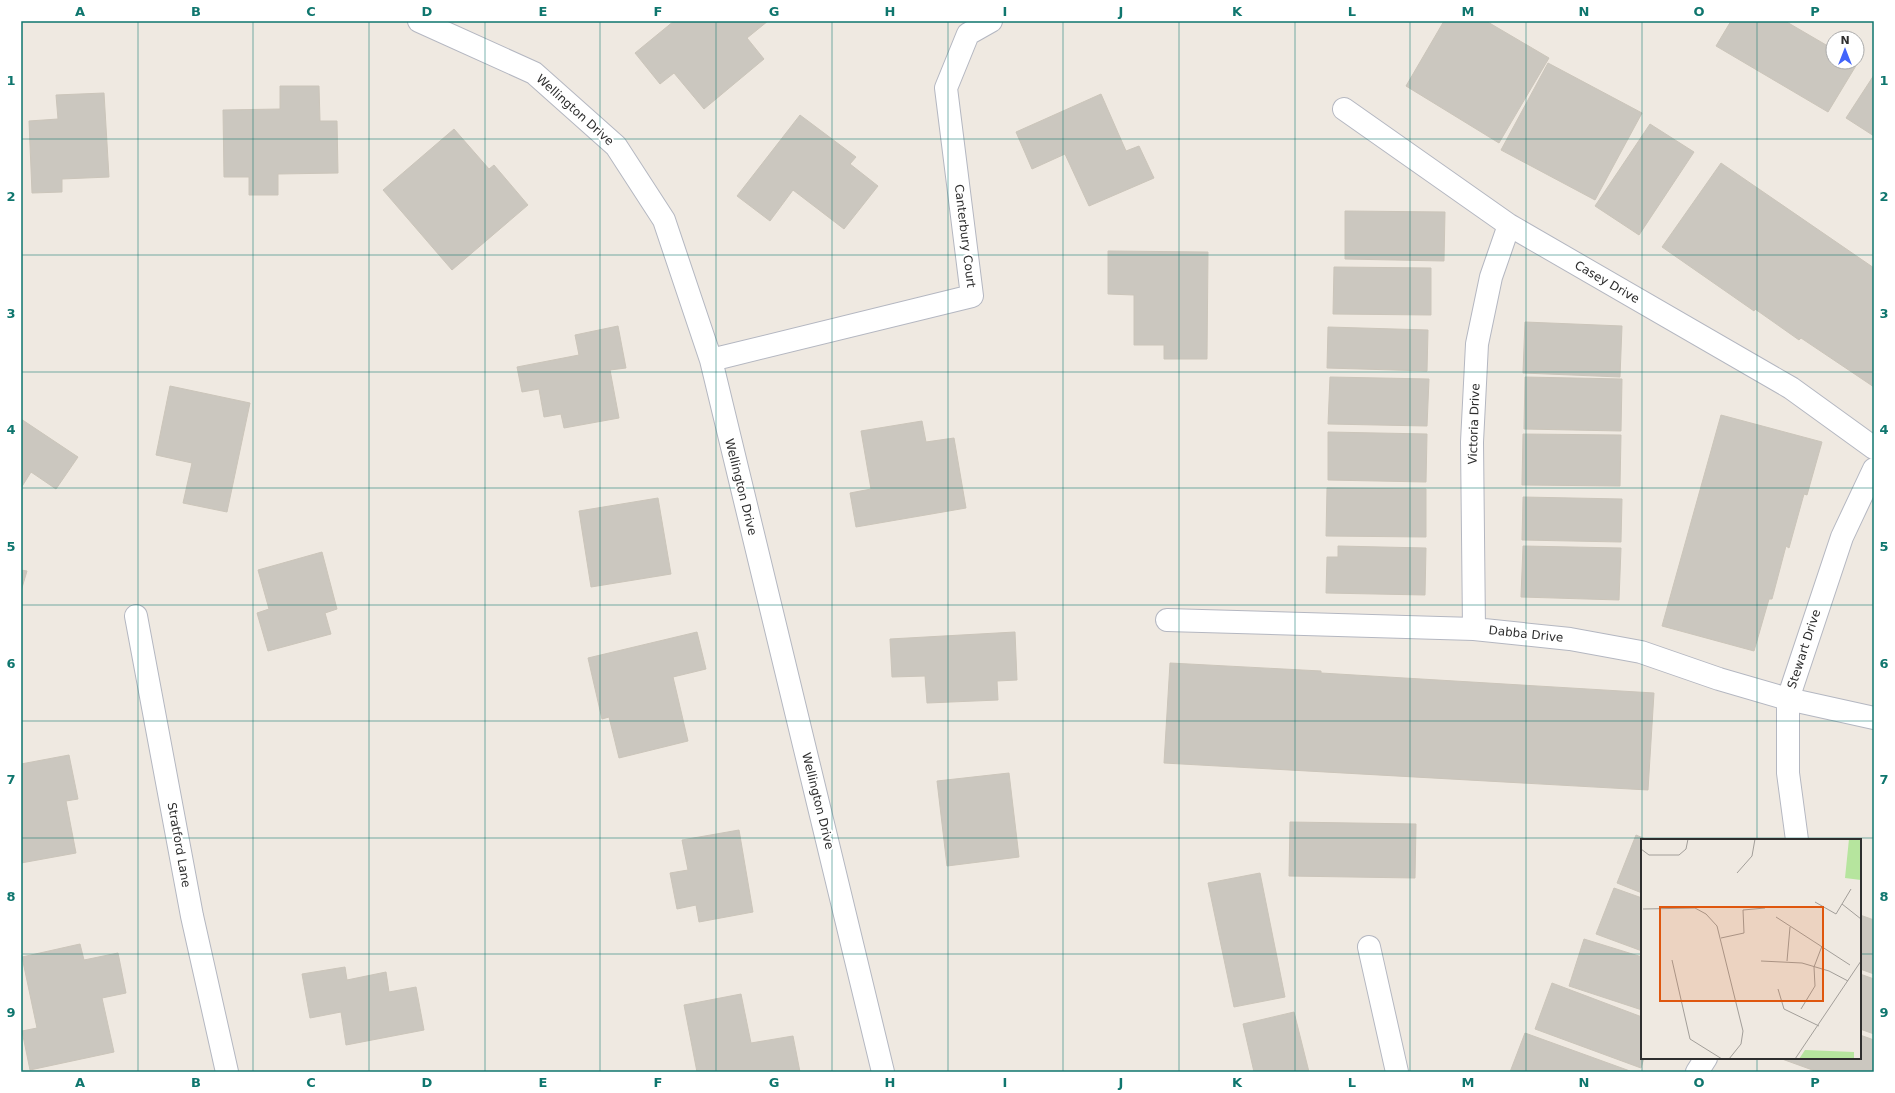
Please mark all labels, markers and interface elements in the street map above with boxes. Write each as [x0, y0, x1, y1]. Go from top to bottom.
text: A [75, 4, 85, 19]
text: B [191, 4, 201, 19]
text: C [306, 4, 316, 19]
text: D [422, 4, 433, 19]
text: E [539, 4, 547, 19]
text: F [654, 4, 662, 19]
text: G [769, 4, 779, 19]
text: H [885, 4, 895, 19]
text: I [1003, 4, 1007, 19]
text: J [1118, 4, 1123, 19]
text: K [1232, 4, 1243, 19]
text: L [1348, 4, 1356, 19]
text: M [1462, 4, 1474, 19]
text: N [1579, 4, 1589, 19]
text: O [1693, 4, 1705, 19]
text: P [1810, 4, 1820, 19]
north arrow [1825, 30, 1865, 70]
text: N [1840, 34, 1850, 47]
street label: Wellington Drive [533, 72, 617, 148]
text: 1 [6, 73, 16, 88]
text: 1 [1879, 73, 1889, 88]
street label: Canterbury Court [952, 183, 978, 289]
text: 2 [6, 189, 16, 204]
text: 2 [1879, 189, 1889, 204]
street label: Casey Drive [1572, 258, 1642, 306]
text: 3 [6, 306, 16, 321]
text: 3 [1879, 306, 1889, 321]
street label: Victoria Drive [1466, 383, 1482, 465]
text: 4 [6, 422, 16, 437]
text: 4 [1879, 422, 1889, 437]
street label: Wellington Drive [722, 437, 760, 537]
text: 5 [6, 539, 16, 554]
text: 5 [1879, 539, 1889, 554]
street label: Stewart Drive [1785, 608, 1823, 690]
street label: Dabba Drive [1488, 623, 1564, 645]
text: 6 [6, 656, 16, 671]
text: 6 [1879, 656, 1889, 671]
street label: Wellington Drive [799, 751, 837, 851]
text: 7 [6, 772, 16, 787]
text: 7 [1879, 772, 1889, 787]
street label: Stratford Lane [165, 801, 193, 889]
inset map [1641, 839, 1861, 1059]
text: 8 [6, 889, 16, 904]
text: 8 [1879, 889, 1889, 904]
text: 9 [6, 1005, 16, 1020]
text: 9 [1879, 1005, 1889, 1020]
text: A [75, 1075, 85, 1090]
text: B [191, 1075, 201, 1090]
text: C [306, 1075, 316, 1090]
text: D [422, 1075, 433, 1090]
text: E [539, 1075, 547, 1090]
text: F [654, 1075, 662, 1090]
text: G [769, 1075, 779, 1090]
text: H [885, 1075, 895, 1090]
text: I [1003, 1075, 1007, 1090]
text: J [1118, 1075, 1123, 1090]
text: K [1232, 1075, 1243, 1090]
text: L [1348, 1075, 1356, 1090]
text: M [1462, 1075, 1474, 1090]
text: N [1579, 1075, 1589, 1090]
text: O [1693, 1075, 1705, 1090]
text: P [1810, 1075, 1820, 1090]

